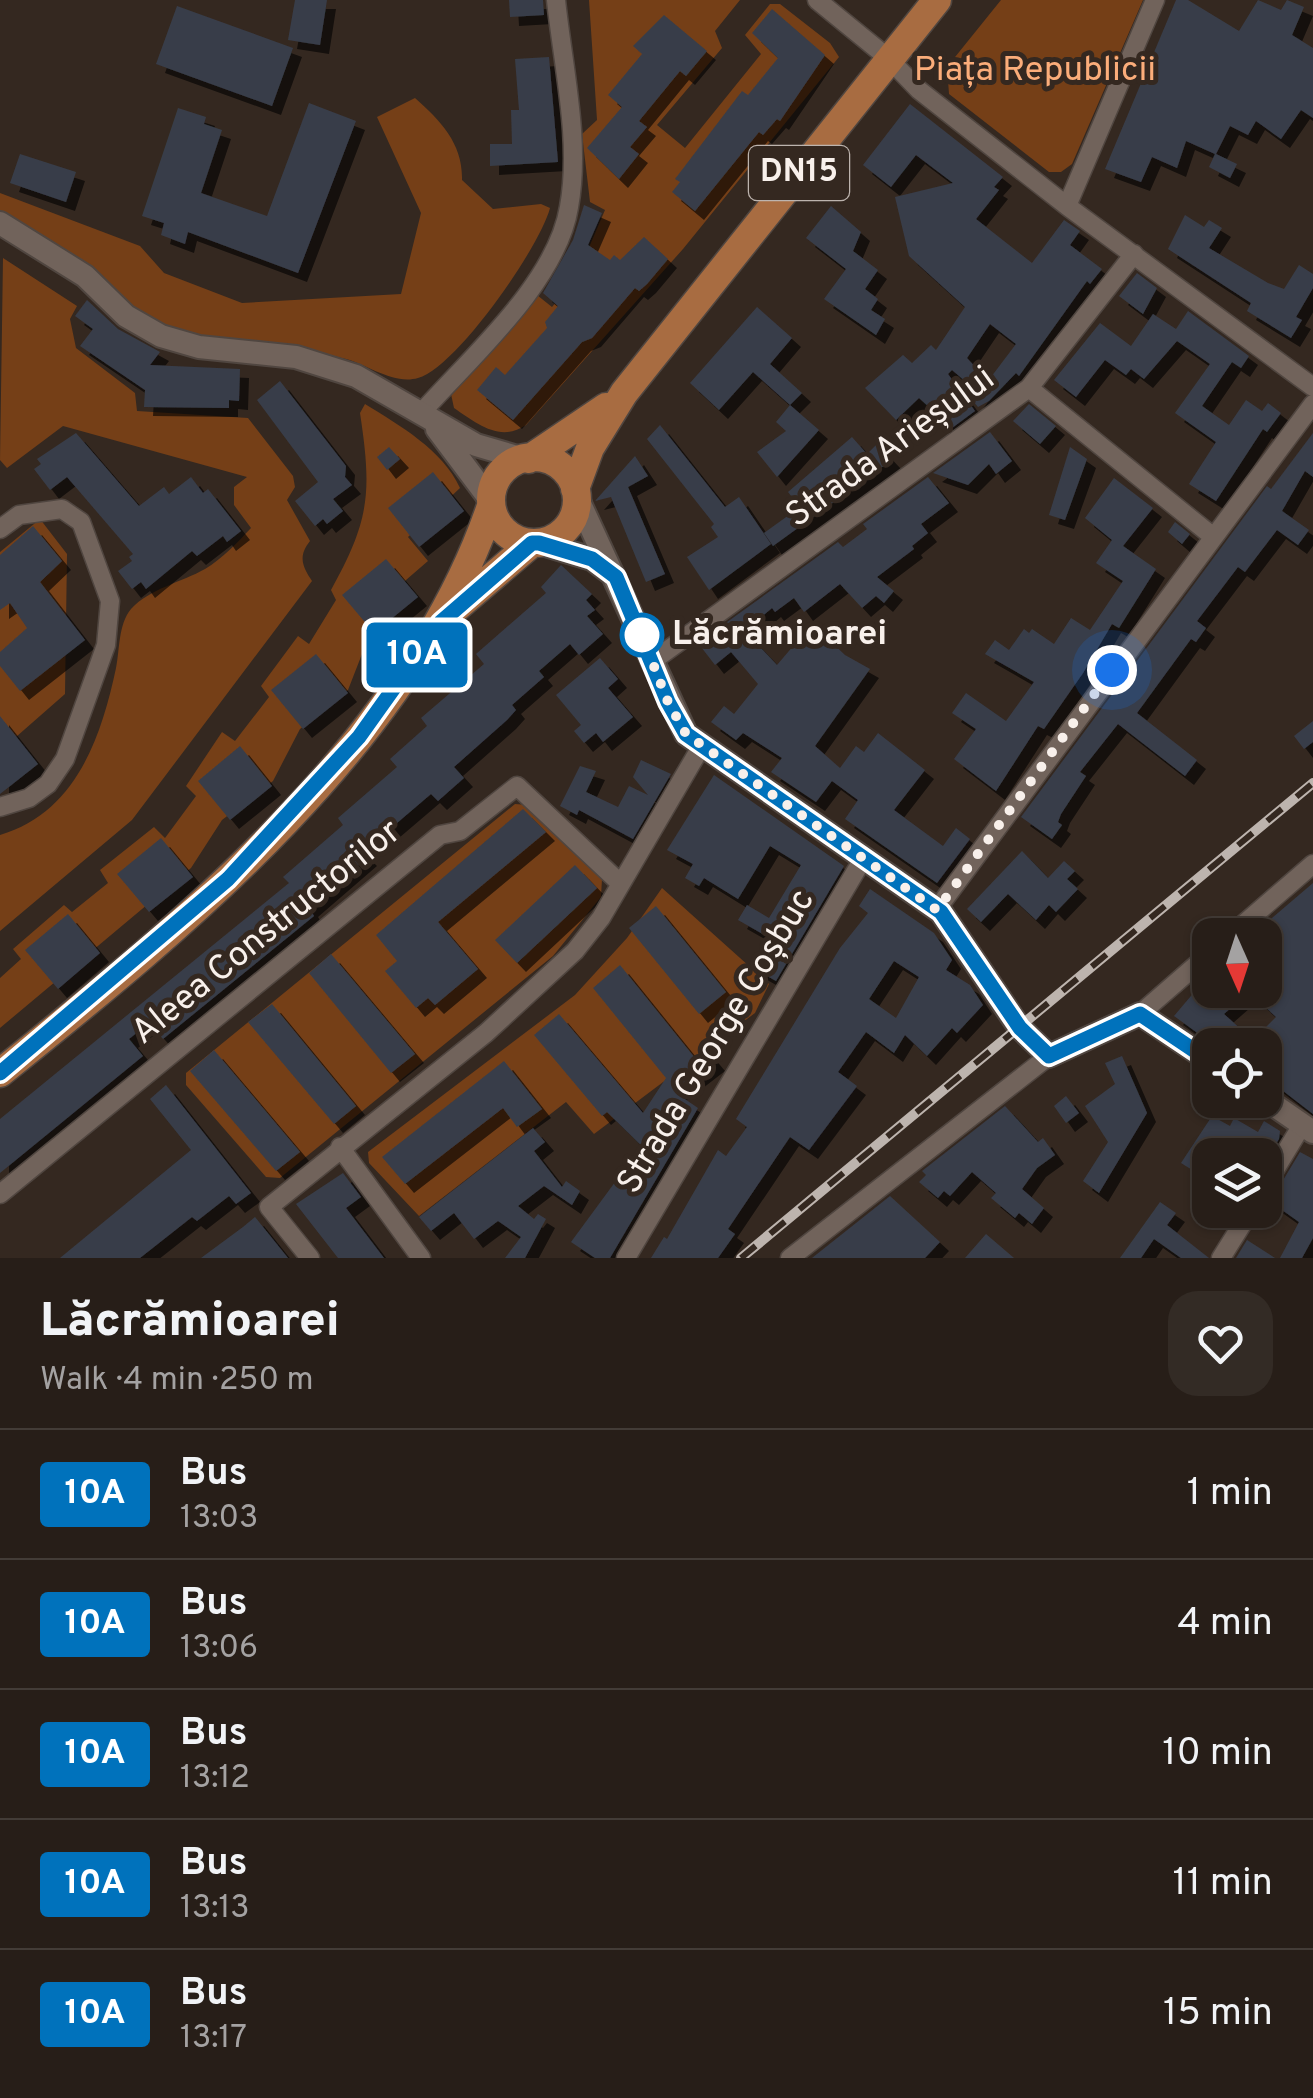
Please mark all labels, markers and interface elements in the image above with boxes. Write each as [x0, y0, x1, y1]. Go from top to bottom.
park label: Piața Republicii [914, 49, 1156, 93]
road number: DN15 [749, 146, 849, 200]
street label: Strada Arieșului [778, 358, 1004, 538]
place label: Lăcrămioarei [672, 613, 887, 657]
marker: Lăcrămioarei [621, 614, 663, 656]
line badge: 10A [360, 622, 474, 688]
text: 10A [386, 633, 448, 677]
your location [1087, 645, 1137, 695]
street label: Aleea Constructorilor [123, 811, 411, 1055]
street label: Strada George Coșbuc [609, 882, 825, 1202]
north arrow [1192, 918, 1282, 1008]
map controls [1192, 918, 1282, 1228]
button: locate [1192, 1028, 1282, 1118]
button: layers [1192, 1138, 1282, 1228]
button: heart [1168, 1291, 1273, 1396]
text: Lăcrămioarei [40, 1293, 340, 1353]
text: Walk · 4 min · 250 m [40, 1361, 314, 1401]
text: Bus [180, 1450, 247, 1499]
text: 1 min [1187, 1470, 1273, 1519]
text: 10A [64, 1472, 126, 1516]
text: 13:03 [180, 1499, 258, 1539]
text: Bus [180, 1580, 247, 1629]
text: 4 min [1177, 1600, 1273, 1649]
text: 10A [64, 1602, 126, 1646]
text: 13:06 [180, 1629, 258, 1669]
text: Bus [180, 1710, 247, 1759]
text: 10 min [1162, 1730, 1273, 1779]
text: 10A [64, 1732, 126, 1776]
text: 13:12 [180, 1759, 250, 1799]
text: Bus [180, 1840, 247, 1889]
text: 11 min [1172, 1860, 1273, 1909]
text: 10A [64, 1862, 126, 1906]
text: 13:13 [180, 1889, 250, 1929]
text: Bus [180, 1970, 247, 2019]
text: 15 min [1163, 1990, 1273, 2039]
text: 10A [64, 1992, 126, 2036]
text: 13:17 [180, 2019, 247, 2059]

